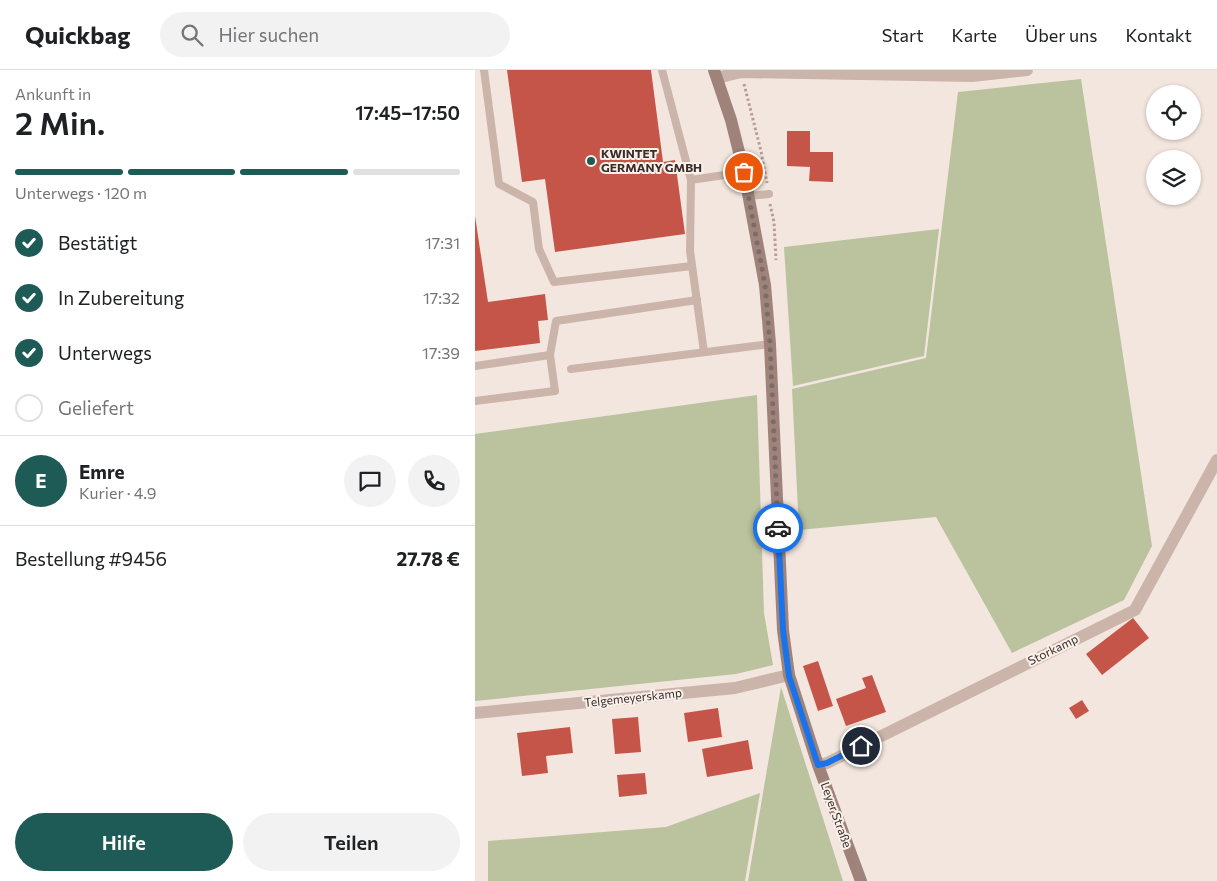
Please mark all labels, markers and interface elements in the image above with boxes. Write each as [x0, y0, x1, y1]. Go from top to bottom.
search box [160, 12, 510, 57]
text: Quickbag [25, 20, 130, 49]
icon: search [178, 21, 206, 49]
text: Hier suchen [218, 23, 319, 46]
text: Start [882, 24, 924, 46]
text: Karte [952, 24, 997, 46]
text: Über uns [1025, 24, 1098, 46]
text: Kontakt [1126, 24, 1192, 46]
text: Ankunft in [15, 84, 91, 103]
map controls [1146, 85, 1201, 205]
button: locate [1146, 85, 1201, 140]
text: 17:45–17:50 [355, 101, 460, 124]
text: 2 Min. [15, 102, 105, 142]
place label: KWINTET GERMANY GMBH [601, 146, 702, 174]
button: layers [1146, 150, 1201, 205]
pin [723, 151, 765, 193]
marker: KWINTET GERMANY GMBH [585, 155, 597, 167]
icon: bag [730, 158, 758, 186]
text: Unterwegs · 120 m [15, 183, 147, 202]
icon: check [15, 229, 43, 257]
text: Bestätigt [58, 231, 137, 254]
text: 17:31 [425, 233, 460, 252]
icon: check [15, 284, 43, 312]
text: In Zubereitung [58, 286, 184, 309]
text: 17:32 [423, 288, 460, 307]
icon: check [15, 339, 43, 367]
text: Unterwegs [58, 341, 152, 364]
text: 17:39 [422, 343, 460, 362]
text: Geliefert [58, 396, 134, 419]
button: chat [344, 455, 396, 507]
button: phone [408, 455, 460, 507]
text: Emre [79, 460, 125, 483]
text: E [35, 469, 47, 492]
text: Kurier · 4.9 [79, 483, 156, 502]
courier [753, 503, 803, 553]
icon: car [764, 514, 792, 542]
text: Bestellung #9456 [15, 547, 167, 570]
text: 27.78 € [396, 547, 460, 570]
street label: Storkamp [1025, 631, 1080, 667]
street label: Telgemeyerskamp [583, 685, 682, 709]
pin [840, 725, 882, 767]
icon: home [847, 732, 875, 760]
street label: Leyer Straße [819, 780, 855, 849]
button: Hilfe [15, 813, 233, 871]
button: Teilen [243, 813, 460, 871]

